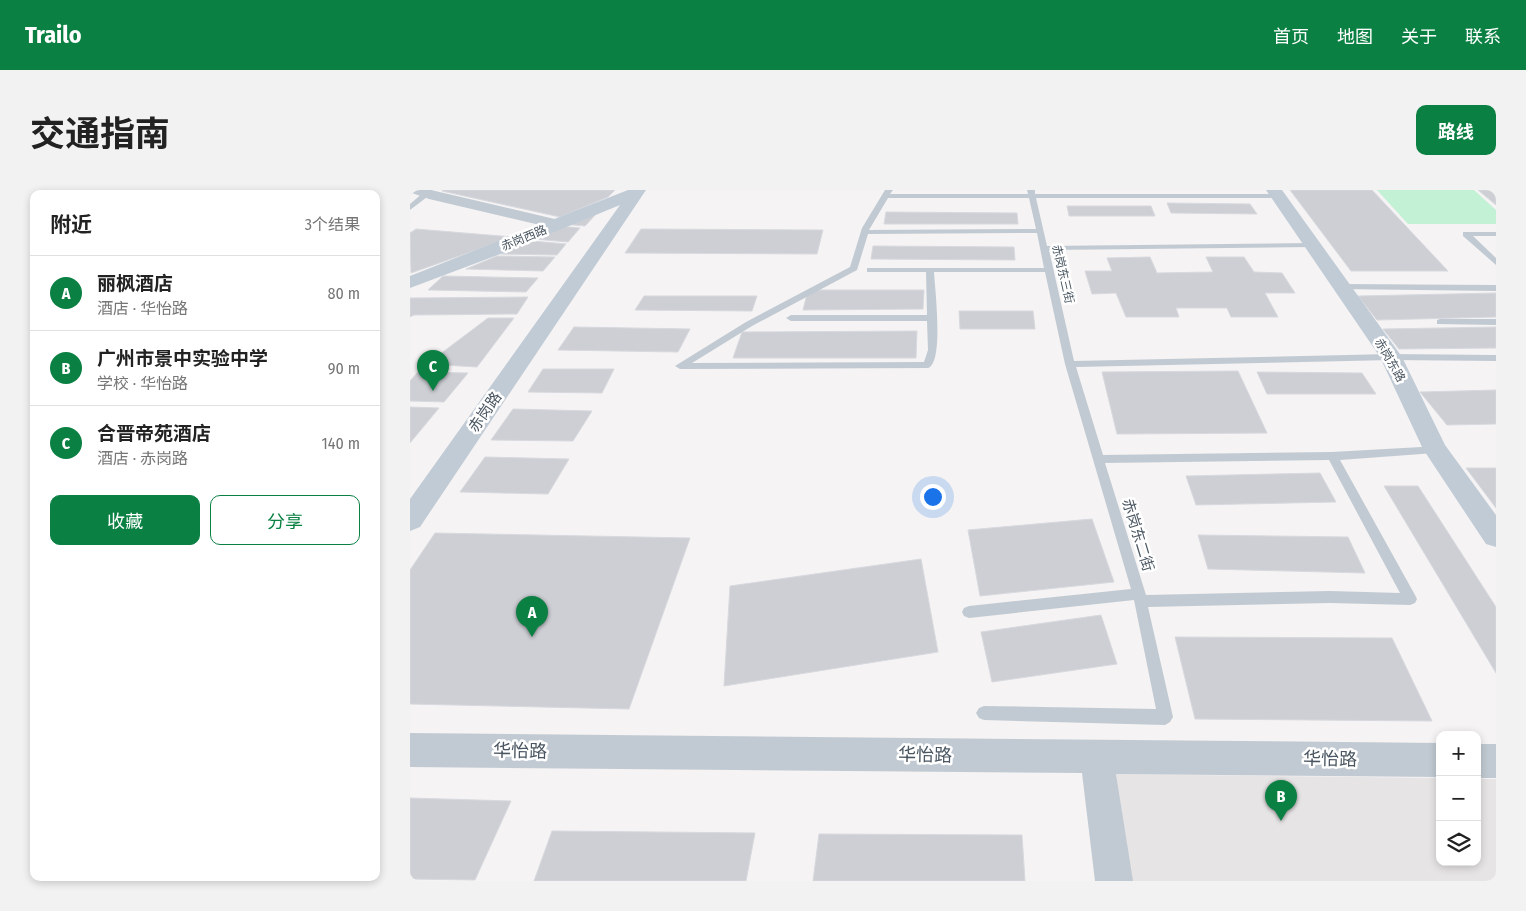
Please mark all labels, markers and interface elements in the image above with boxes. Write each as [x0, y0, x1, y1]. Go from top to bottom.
text: Trailo [25, 21, 82, 49]
text: 首页 [1273, 26, 1309, 48]
text: 地图 [1337, 26, 1373, 48]
text: 关于 [1401, 26, 1437, 48]
text: 联系 [1465, 26, 1501, 48]
button: 路线 [1416, 105, 1496, 155]
text: 交通指南 [30, 113, 170, 155]
text: 附近 [50, 212, 92, 238]
text: 3个结果 [305, 215, 360, 234]
street label: 赤岗西路 [499, 223, 549, 253]
street label: 赤岗东三街 [1049, 243, 1077, 305]
text: 丽枫酒店 [97, 272, 173, 295]
text: A [62, 284, 70, 303]
text: 80 m [328, 284, 360, 303]
text: 酒店 · 华怡路 [97, 299, 188, 318]
street label: 赤岗东路 [1372, 336, 1408, 384]
text: 广州市景中实验中学 [97, 347, 268, 370]
pin: C [417, 350, 449, 391]
text: B [62, 359, 70, 378]
text: 90 m [328, 359, 360, 378]
text: 学校 · 华怡路 [97, 374, 188, 393]
street label: 赤岗路 [465, 388, 505, 436]
text: 合晋帝苑酒店 [97, 422, 211, 445]
text: C [62, 434, 70, 453]
text: 140 m [322, 434, 360, 453]
text: 酒店 · 赤岗路 [97, 449, 188, 468]
your location [920, 484, 946, 510]
button: 收藏 [50, 495, 200, 545]
button: 分享 [210, 495, 360, 545]
street label: 赤岗东二街 [1118, 496, 1158, 574]
pin: A [516, 596, 548, 637]
map controls [1436, 731, 1481, 866]
button: + [1436, 731, 1481, 776]
street label: 华怡路 [493, 740, 547, 762]
street label: 华怡路 [898, 744, 952, 766]
street label: 华怡路 [1303, 748, 1357, 770]
button: − [1436, 776, 1481, 821]
pin: B [1265, 780, 1297, 821]
button: layers [1436, 821, 1481, 866]

